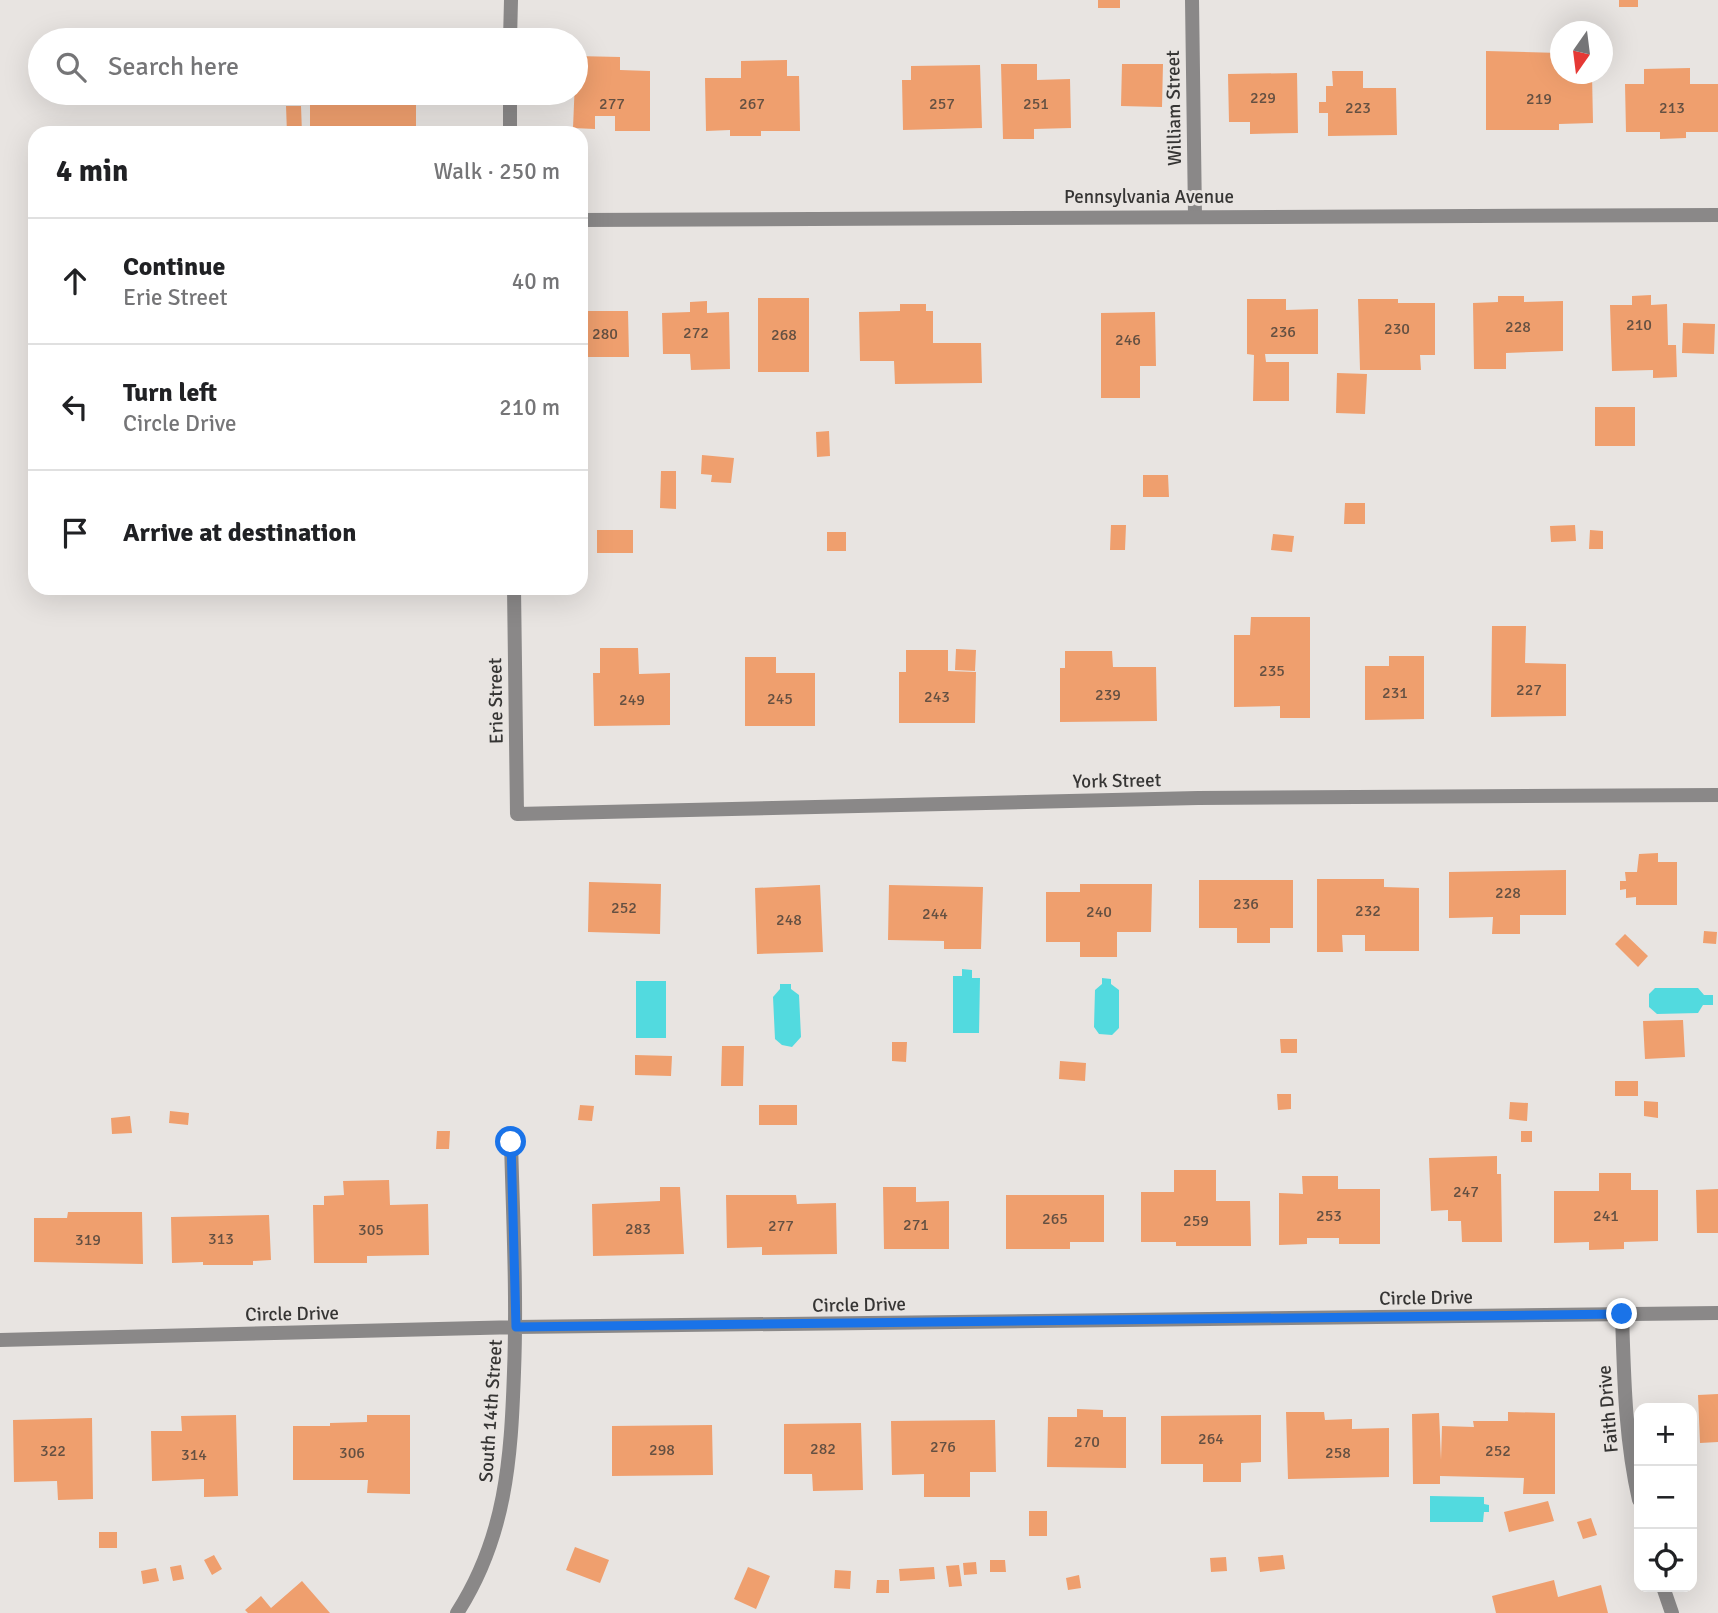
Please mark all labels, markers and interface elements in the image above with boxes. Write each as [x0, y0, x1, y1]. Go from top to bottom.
north arrow [1550, 21, 1613, 84]
search box [28, 28, 588, 105]
icon: search [52, 48, 90, 86]
street label: William Street [1161, 50, 1187, 166]
text: Search here [108, 51, 239, 83]
house number: 229 [1250, 88, 1276, 108]
house number: 219 [1526, 89, 1552, 109]
house number: 277 [599, 94, 625, 114]
house number: 267 [739, 94, 765, 114]
house number: 257 [929, 94, 955, 114]
house number: 251 [1023, 94, 1049, 114]
house number: 223 [1345, 98, 1371, 118]
house number: 213 [1659, 98, 1685, 118]
text: 4 min [56, 153, 128, 190]
text: Walk · 250 m [434, 157, 560, 186]
street label: Pennsylvania Avenue [1064, 185, 1234, 209]
text: Continue [123, 251, 225, 283]
icon: ahead [56, 262, 94, 300]
text: 40 m [512, 267, 560, 296]
text: Erie Street [123, 283, 228, 312]
house number: 210 [1626, 315, 1652, 335]
house number: 228 [1505, 317, 1531, 337]
house number: 230 [1384, 319, 1410, 339]
house number: 236 [1270, 322, 1296, 342]
house number: 272 [683, 323, 709, 343]
house number: 280 [592, 324, 618, 344]
house number: 268 [771, 325, 797, 345]
house number: 246 [1115, 330, 1141, 350]
text: Turn left [123, 377, 217, 409]
icon: left [56, 388, 94, 426]
text: 210 m [499, 393, 560, 422]
text: Circle Drive [123, 409, 237, 438]
icon: arrive [56, 514, 94, 552]
text: Arrive at destination [123, 517, 356, 549]
street label: Erie Street [483, 657, 509, 744]
house number: 235 [1259, 661, 1285, 681]
house number: 227 [1516, 680, 1542, 700]
house number: 231 [1382, 683, 1408, 703]
house number: 239 [1095, 685, 1121, 705]
house number: 243 [924, 687, 950, 707]
house number: 245 [767, 689, 793, 709]
house number: 249 [619, 690, 645, 710]
street label: York Street [1073, 768, 1162, 794]
house number: 228 [1495, 883, 1521, 903]
house number: 236 [1233, 894, 1259, 914]
house number: 252 [611, 898, 637, 918]
house number: 232 [1355, 901, 1381, 921]
house number: 240 [1086, 902, 1112, 922]
house number: 244 [922, 904, 948, 924]
house number: 248 [776, 910, 802, 930]
route start [495, 1126, 526, 1157]
house number: 247 [1453, 1182, 1479, 1202]
house number: 253 [1316, 1206, 1342, 1226]
house number: 241 [1593, 1206, 1619, 1226]
house number: 265 [1042, 1209, 1068, 1229]
house number: 259 [1183, 1211, 1209, 1231]
house number: 271 [903, 1215, 929, 1235]
house number: 277 [768, 1216, 794, 1236]
house number: 283 [625, 1219, 651, 1239]
house number: 305 [358, 1220, 384, 1240]
house number: 313 [208, 1229, 234, 1249]
house number: 319 [75, 1230, 101, 1250]
street label: Circle Drive [1379, 1285, 1473, 1311]
street label: Circle Drive [812, 1292, 906, 1318]
route end [1606, 1298, 1637, 1329]
street label: Circle Drive [245, 1301, 339, 1327]
street label: South 14th Street [474, 1338, 508, 1483]
street label: Faith Drive [1592, 1364, 1624, 1454]
map controls [1634, 1403, 1697, 1592]
button: + [1634, 1403, 1697, 1466]
house number: 264 [1198, 1429, 1224, 1449]
house number: 270 [1074, 1432, 1100, 1452]
house number: 276 [930, 1437, 956, 1457]
house number: 282 [810, 1439, 836, 1459]
house number: 298 [649, 1440, 675, 1460]
house number: 322 [40, 1441, 66, 1461]
house number: 252 [1485, 1441, 1511, 1461]
house number: 306 [339, 1443, 365, 1463]
house number: 258 [1325, 1443, 1351, 1463]
house number: 314 [181, 1445, 207, 1465]
button: − [1634, 1466, 1697, 1529]
button: locate [1634, 1529, 1697, 1592]

